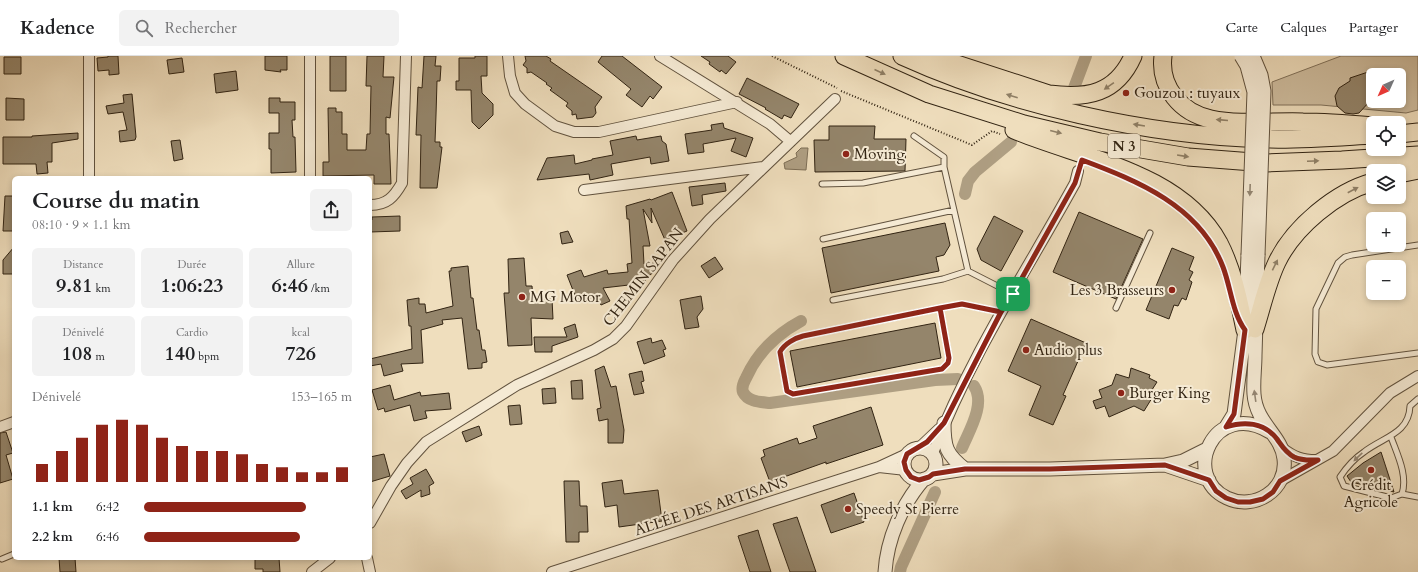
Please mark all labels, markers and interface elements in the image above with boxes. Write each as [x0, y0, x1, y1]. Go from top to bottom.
search box [119, 10, 399, 46]
text: Kadence [20, 15, 95, 41]
icon: search [133, 17, 155, 39]
text: Rechercher [165, 18, 237, 38]
text: Carte [1226, 18, 1258, 37]
text: Calques [1280, 18, 1327, 37]
text: Partager [1349, 18, 1398, 37]
north arrow [1366, 68, 1406, 108]
map controls [1366, 68, 1406, 300]
one-way arrow [874, 69, 885, 75]
one-way arrow [1103, 82, 1114, 90]
place label: Gouzou : tuyaux [1134, 83, 1241, 103]
marker: Gouzou : tuyaux [1121, 88, 1131, 98]
one-way arrow [1006, 93, 1018, 99]
button: locate [1366, 116, 1406, 156]
one-way arrow [1216, 117, 1228, 124]
one-way arrow [1133, 122, 1145, 128]
one-way arrow [1049, 129, 1062, 135]
road number: N 3 [1108, 134, 1140, 158]
place label: Moving [854, 144, 906, 164]
marker: Moving [841, 149, 851, 159]
one-way arrow [1177, 153, 1189, 159]
one-way arrow [1307, 158, 1320, 164]
button: layers [1366, 164, 1406, 204]
one-way arrow [1247, 184, 1254, 196]
text: Course du matin [32, 186, 200, 216]
one-way arrow [1347, 186, 1359, 193]
button: share [310, 189, 352, 231]
button: + [1366, 212, 1406, 252]
text: 08:10 · 9 × 1.1 km [32, 216, 131, 234]
street label: CHEMIN SAPAN [598, 223, 688, 330]
text: Distance [63, 257, 103, 272]
text: Durée [178, 257, 206, 272]
text: Allure [286, 257, 315, 272]
one-way arrow [1272, 260, 1278, 271]
button: − [1366, 260, 1406, 300]
text: 9.81 [56, 272, 93, 299]
text: 1:06:23 [161, 272, 223, 299]
text: 6:46 [272, 272, 308, 299]
pin [996, 277, 1030, 311]
place label: Les 3 Brasseurs [1070, 280, 1164, 300]
text: km [93, 281, 111, 296]
text: /km [308, 281, 330, 296]
icon: arrive [1002, 283, 1024, 305]
marker: Les 3 Brasseurs [1167, 285, 1177, 295]
place label: MG Motor [530, 287, 601, 307]
marker: MG Motor [517, 292, 527, 302]
text: Dénivelé [63, 325, 104, 340]
text: Cardio [176, 325, 208, 340]
text: kcal [291, 325, 310, 340]
text: 108 [62, 340, 93, 367]
text: 140 [165, 340, 195, 367]
text: 726 [285, 340, 316, 367]
place label: Audio plus [1034, 340, 1102, 360]
marker: Audio plus [1021, 345, 1031, 355]
text: m [93, 349, 105, 364]
text: bpm [195, 349, 219, 364]
place label: Burger King [1129, 383, 1211, 403]
text: Dénivelé [32, 388, 81, 406]
text: 153–165 m [290, 388, 352, 406]
marker: Burger King [1116, 388, 1126, 398]
one-way arrow [1252, 390, 1258, 402]
one-way arrow [1353, 452, 1363, 462]
marker: Crédit Agricole [1366, 465, 1376, 475]
street label: ALLÉE DES ARTISANS [632, 472, 790, 540]
place label: Crédit Agricole [1344, 475, 1398, 512]
text: 1.1 km [32, 498, 73, 516]
text: 6:42 [96, 498, 119, 516]
place label: Speedy St Pierre [856, 499, 959, 519]
marker: Speedy St Pierre [843, 504, 853, 514]
text: 2.2 km [32, 528, 73, 546]
text: 6:46 [96, 528, 119, 546]

